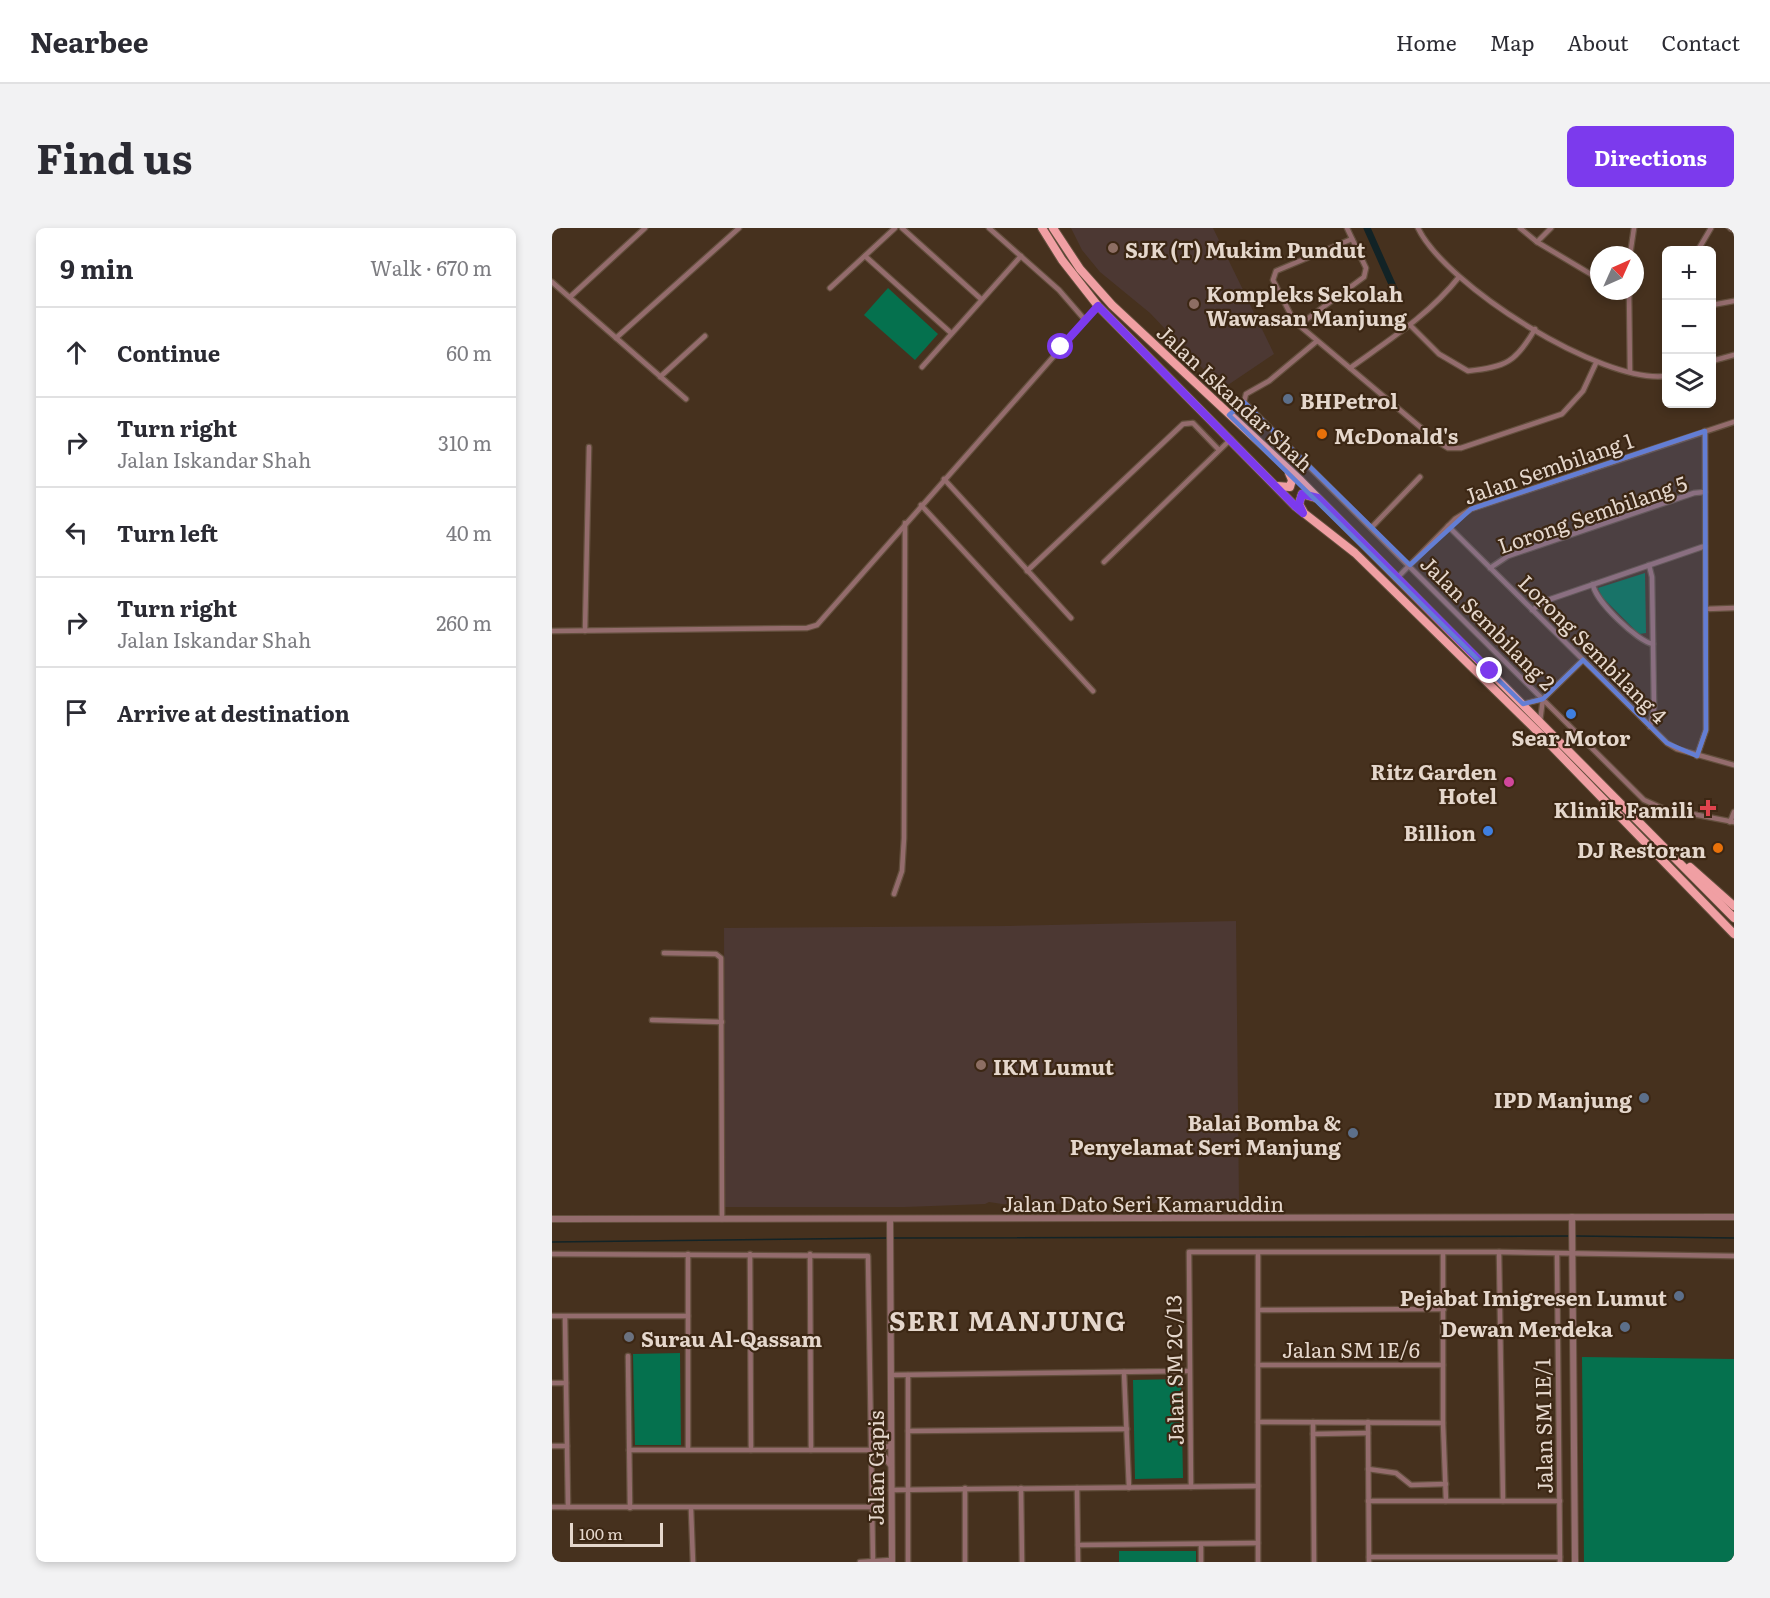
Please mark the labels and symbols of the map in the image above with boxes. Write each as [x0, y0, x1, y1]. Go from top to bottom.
place label: SJK (T) Mukim Pundut [1125, 233, 1366, 264]
marker: SJK (T) Mukim Pundut [1106, 241, 1120, 255]
north arrow [1590, 246, 1644, 300]
place label: Kompleks Sekolah Wawasan Manjung [1206, 277, 1407, 332]
marker: Kompleks Sekolah Wawasan Manjung [1187, 297, 1201, 311]
street label: Jalan Iskandar Shah [1151, 316, 1321, 478]
route start [1047, 333, 1073, 359]
place label: BHPetrol [1300, 384, 1398, 415]
marker: BHPetrol [1281, 392, 1295, 406]
place label: McDonald's [1334, 419, 1458, 450]
street label: Jalan Sembilang 1 [1459, 423, 1637, 511]
marker: McDonald's [1315, 427, 1329, 441]
street label: Lorong Sembilang 5 [1493, 466, 1691, 560]
street label: Jalan Sembilang 2 [1414, 547, 1564, 697]
street label: Lorong Sembilang 4 [1513, 567, 1676, 730]
route end [1476, 657, 1502, 683]
marker: Sear Motor [1564, 707, 1578, 721]
place label: Sear Motor [1512, 721, 1631, 752]
place label: Ritz Garden Hotel [1371, 755, 1497, 810]
marker: Ritz Garden Hotel [1502, 775, 1516, 789]
place label: Klinik Famili [1553, 793, 1694, 824]
marker: Klinik Famili [1699, 799, 1717, 817]
place label: Billion [1404, 816, 1476, 847]
marker: Billion [1481, 824, 1495, 838]
place label: DJ Restoran [1577, 833, 1706, 864]
marker: DJ Restoran [1711, 841, 1725, 855]
place label: IKM Lumut [993, 1050, 1115, 1081]
marker: IKM Lumut [974, 1058, 988, 1072]
place label: IPD Manjung [1494, 1083, 1632, 1114]
marker: IPD Manjung [1637, 1091, 1651, 1105]
place label: Balai Bomba & Penyelamat Seri Manjung [1070, 1106, 1341, 1161]
marker: Balai Bomba & Penyelamat Seri Manjung [1346, 1126, 1360, 1140]
street label: Jalan Dato Seri Kamaruddin [1002, 1187, 1284, 1218]
place label: Pejabat Imigresen Lumut [1400, 1281, 1668, 1312]
marker: Pejabat Imigresen Lumut [1672, 1289, 1686, 1303]
street label: Jalan SM 2C/13 [1156, 1295, 1190, 1445]
district label: SERI MANJUNG [889, 1299, 1127, 1339]
place label: Dewan Merdeka [1441, 1312, 1614, 1343]
marker: Dewan Merdeka [1618, 1320, 1632, 1334]
place label: Surau Al-Qassam [641, 1322, 822, 1353]
marker: Surau Al-Qassam [622, 1330, 636, 1344]
street label: Jalan SM 1E/6 [1282, 1333, 1420, 1364]
street label: Jalan SM 1E/1 [1525, 1358, 1559, 1494]
street label: Jalan Gapis [859, 1411, 890, 1525]
scale bar [570, 1520, 663, 1548]

